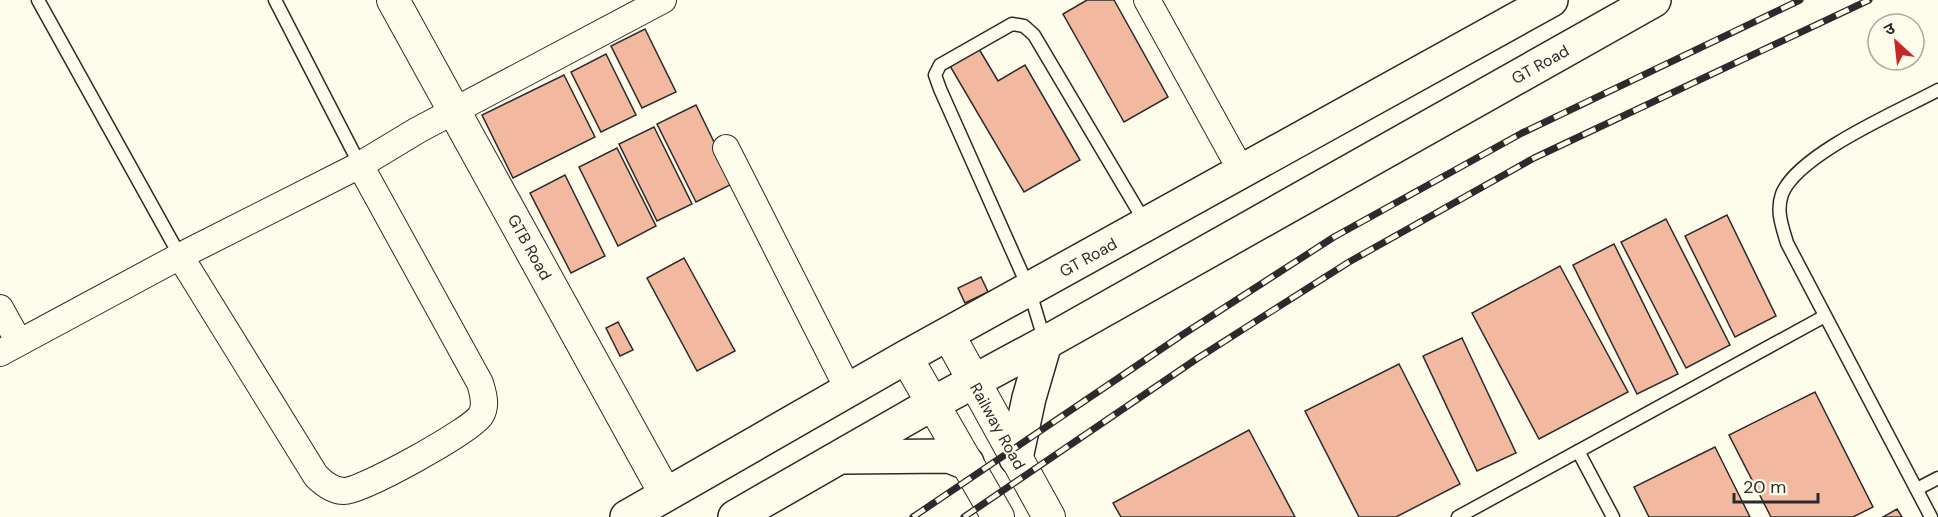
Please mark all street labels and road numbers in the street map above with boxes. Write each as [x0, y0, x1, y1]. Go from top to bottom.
street label: GT Road [1508, 40, 1573, 89]
street label: GTB Road [503, 211, 556, 284]
street label: GT Road [1056, 233, 1121, 282]
street label: Railway Road [965, 379, 1030, 473]

